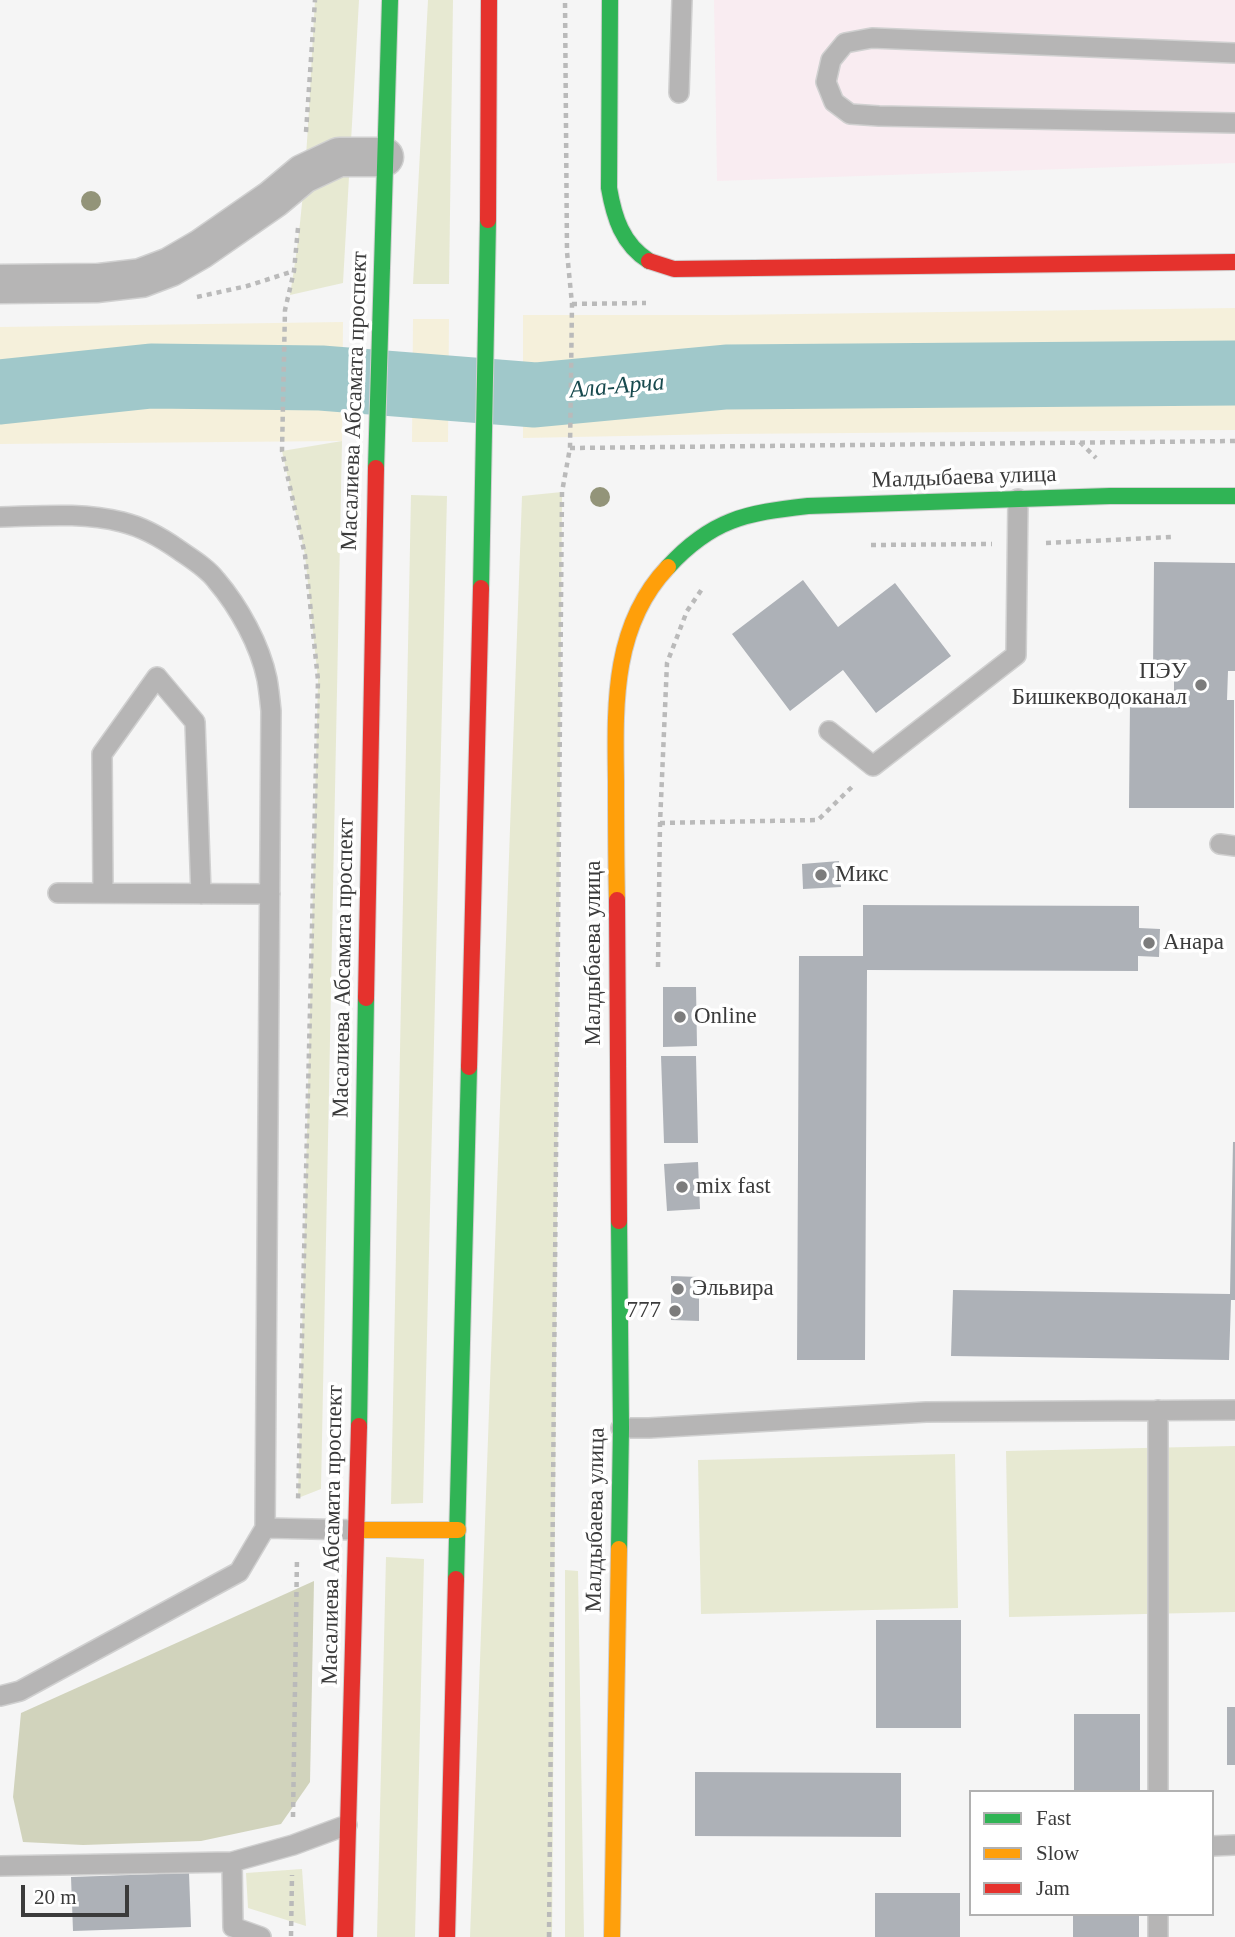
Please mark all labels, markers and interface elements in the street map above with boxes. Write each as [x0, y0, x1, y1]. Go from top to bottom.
street label: Масалиева Абсамата проспект [336, 251, 374, 551]
water label: Ала-Арча [568, 369, 666, 405]
street label: Малдыбаева улица [871, 461, 1057, 495]
place label: ПЭУ Бишкекводоканал [1012, 658, 1187, 712]
marker: ПЭУ Бишкекводоканал [1193, 677, 1209, 693]
street label: Масалиева Абсамата проспект [328, 818, 360, 1118]
street label: Малдыбаева улица [580, 861, 608, 1045]
place label: Микс [835, 861, 889, 889]
marker: Микс [813, 867, 829, 883]
place label: Анара [1163, 929, 1224, 957]
marker: Анара [1141, 935, 1157, 951]
place label: Online [694, 1003, 757, 1031]
marker: Online [672, 1009, 688, 1025]
place label: mix fast [696, 1173, 771, 1201]
marker: mix fast [674, 1179, 690, 1195]
place label: Эльвира [692, 1275, 774, 1303]
marker: Эльвира [670, 1281, 686, 1297]
place label: 777 [626, 1297, 661, 1325]
marker: 777 [667, 1303, 683, 1319]
street label: Масалиева Абсамата проспект [317, 1385, 349, 1685]
street label: Малдыбаева улица [581, 1427, 611, 1613]
legend [969, 1790, 1214, 1916]
text: Fast [1036, 1806, 1071, 1830]
text: Slow [1036, 1841, 1079, 1865]
scale bar [24, 1870, 133, 1914]
text: Jam [1036, 1876, 1070, 1900]
text: 20 m [34, 1885, 77, 1909]

